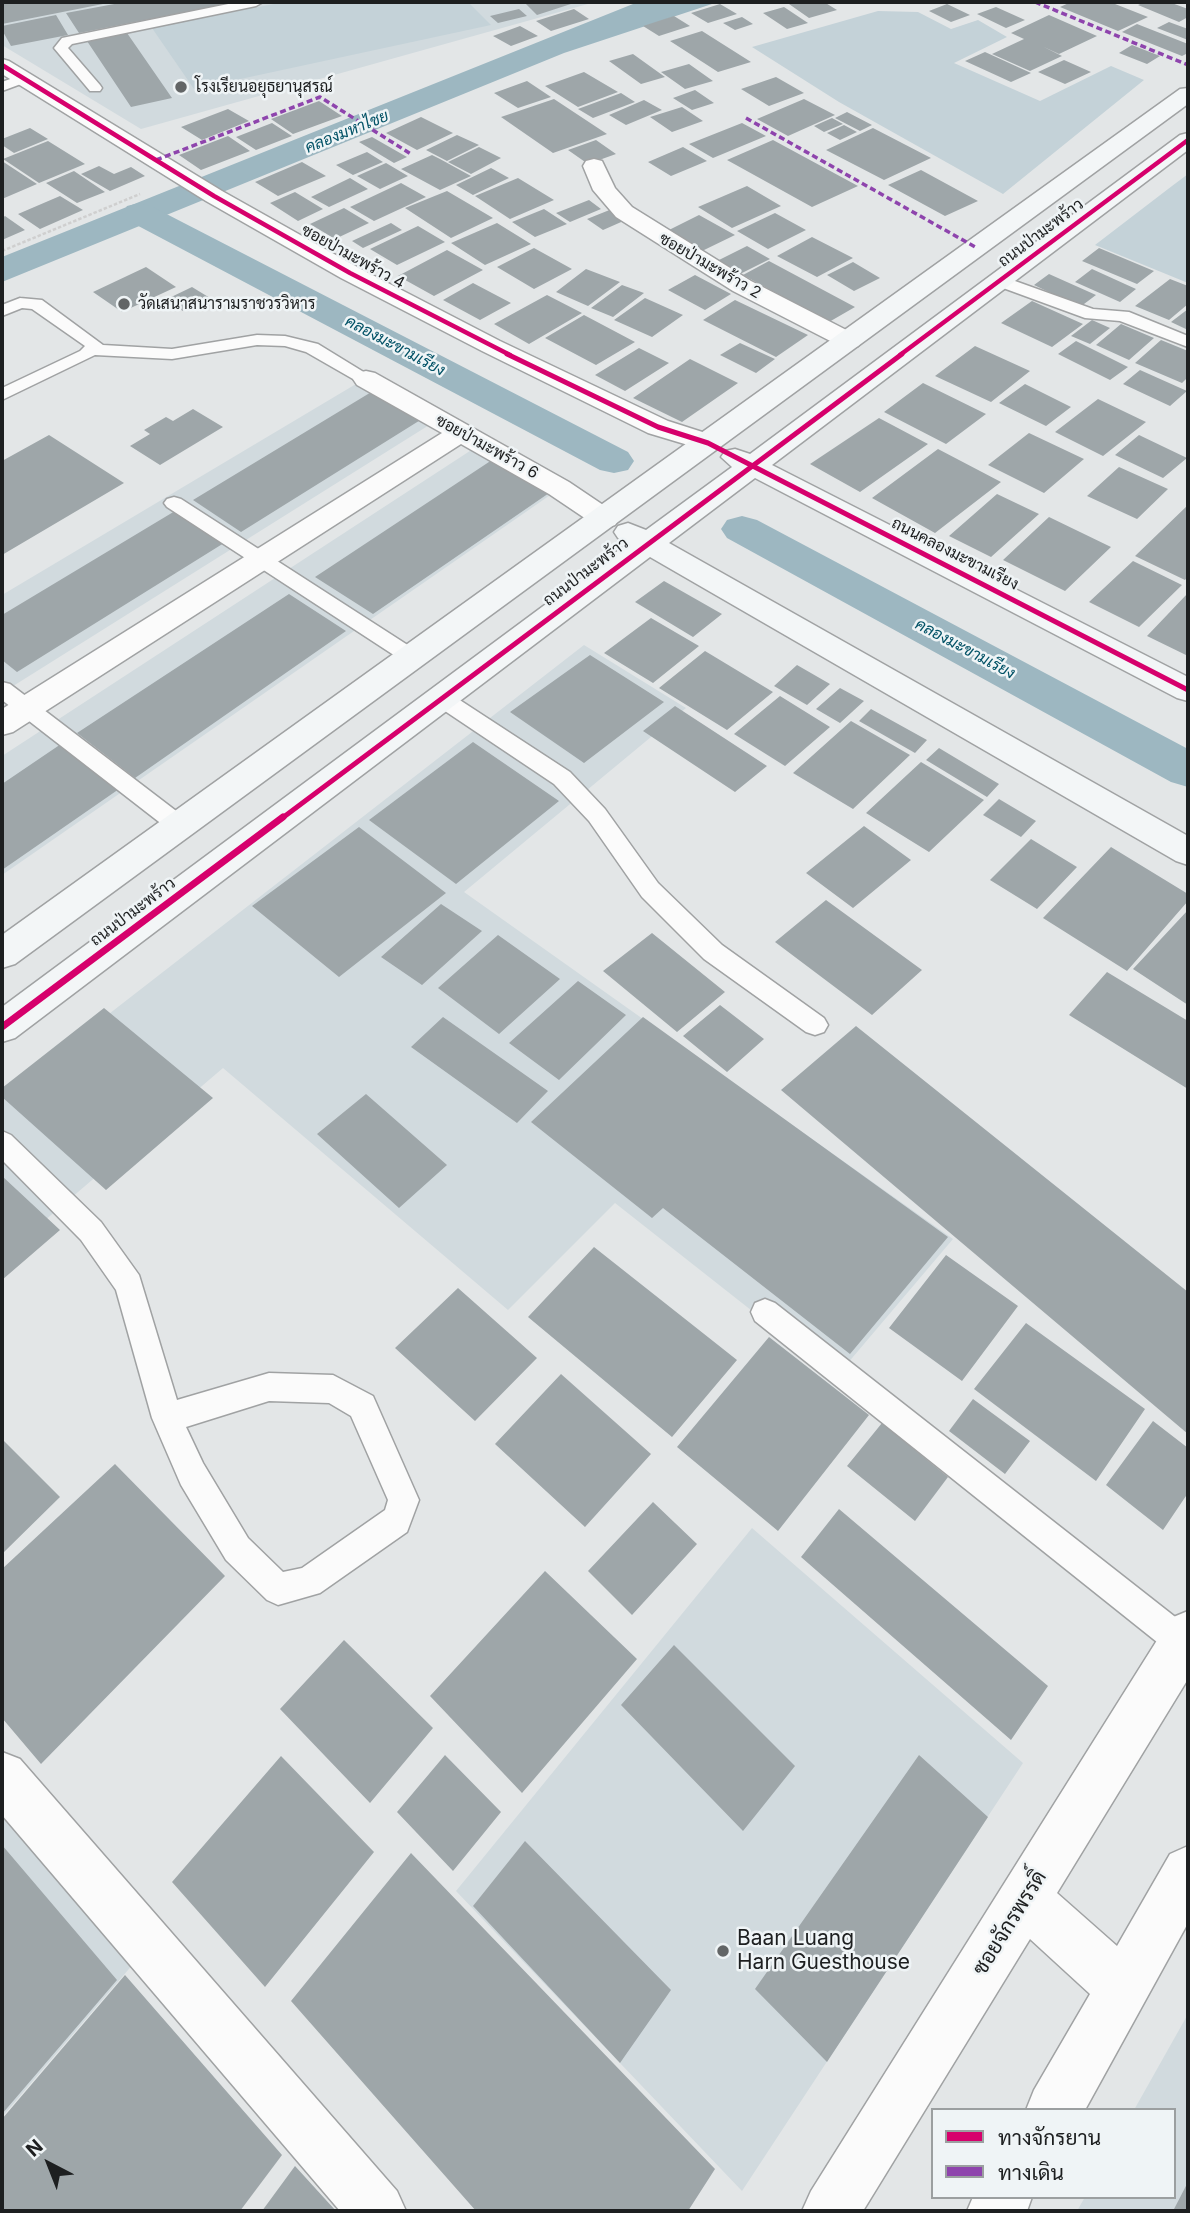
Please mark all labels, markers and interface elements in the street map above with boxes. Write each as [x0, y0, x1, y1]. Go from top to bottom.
place label: โรงเรียนอยุธยานุสรณ์ [195, 77, 333, 97]
marker: โรงเรียนอยุธยานุสรณ์ [173, 79, 189, 95]
water label: คลองมหาไชย [302, 107, 392, 157]
street label: ถนนป่ามะพร้าว [995, 195, 1087, 271]
street label: ซอยป่ามะพร้าว 4 [298, 221, 408, 293]
street label: ซอยป่ามะพร้าว 2 [656, 229, 764, 303]
place label: วัดเสนาสนารามราชวรวิหาร [138, 294, 315, 314]
marker: วัดเสนาสนารามราชวรวิหาร [116, 296, 132, 312]
water label: คลองมะขามเรียง [342, 312, 448, 380]
street label: ซอยป่ามะพร้าว 6 [432, 411, 542, 483]
street label: ถนนคลองมะขามเรียง [888, 514, 1022, 594]
street label: ถนนป่ามะพร้าว [540, 534, 632, 610]
water label: คลองมะขามเรียง [912, 615, 1018, 683]
street label: ถนนป่ามะพร้าว [87, 874, 179, 950]
street label: ซอยจักรพรรดิ์ [968, 1866, 1052, 1980]
place label: Baan Luang Harn Guesthouse [737, 1926, 910, 1976]
marker: Baan Luang Harn Guesthouse [715, 1943, 731, 1959]
legend [931, 2108, 1176, 2199]
text: ทางจักรยาน [998, 2125, 1101, 2150]
north arrow [14, 2129, 84, 2199]
text: N [22, 2135, 48, 2161]
text: ทางเดิน [998, 2160, 1064, 2185]

